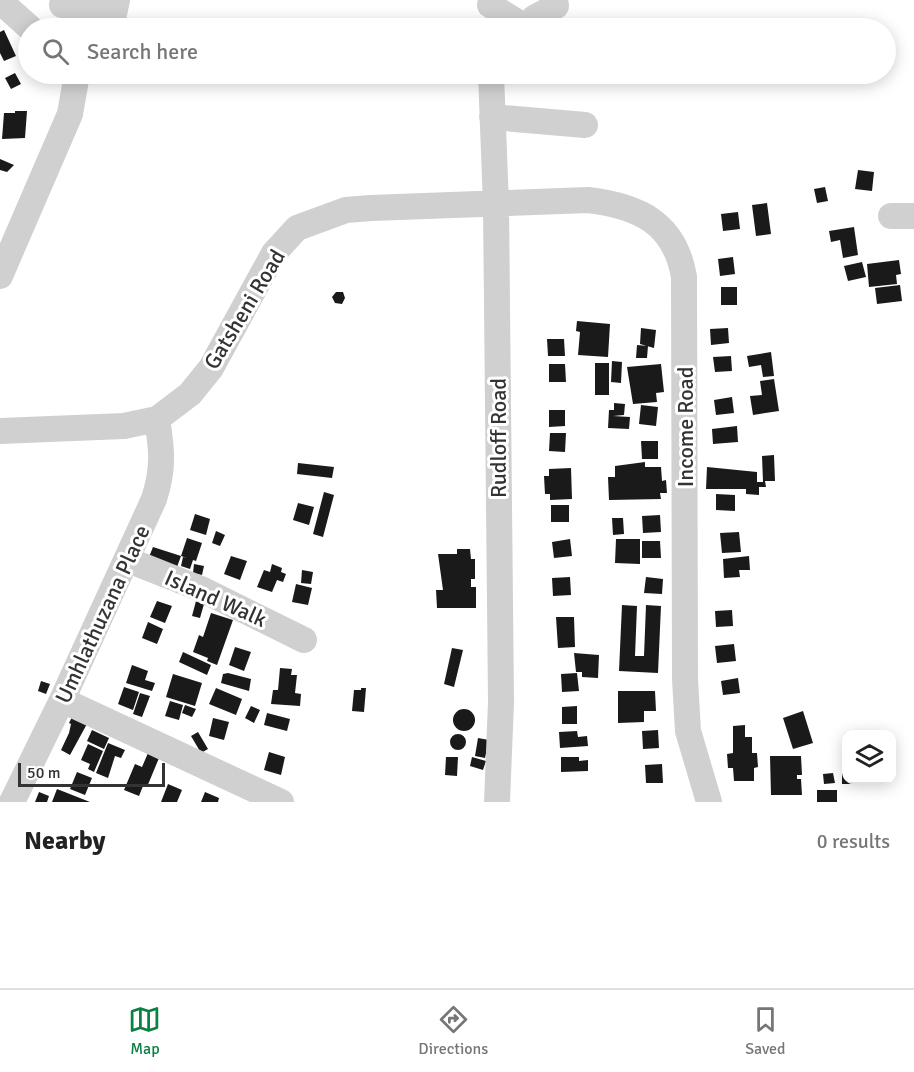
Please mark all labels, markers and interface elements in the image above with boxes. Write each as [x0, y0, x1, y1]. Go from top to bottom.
search box [18, 18, 896, 84]
icon: search [39, 35, 72, 68]
text: Search here [87, 38, 198, 65]
street label: Gatsheni Road [198, 244, 291, 374]
street label: Income Road [672, 367, 699, 487]
street label: Rudloff Road [485, 378, 512, 498]
street label: Umhlathuzana Place [49, 521, 156, 708]
street label: Island Walk [161, 564, 271, 633]
map controls [842, 730, 896, 784]
button: layers [842, 730, 896, 784]
scale bar [18, 760, 165, 788]
text: 50 m [27, 763, 61, 783]
text: Nearby [24, 825, 105, 857]
text: 0 results [817, 829, 890, 854]
tab: Map [128, 1003, 161, 1059]
tab: Directions [418, 1003, 488, 1059]
tab: Saved [745, 1003, 786, 1059]

